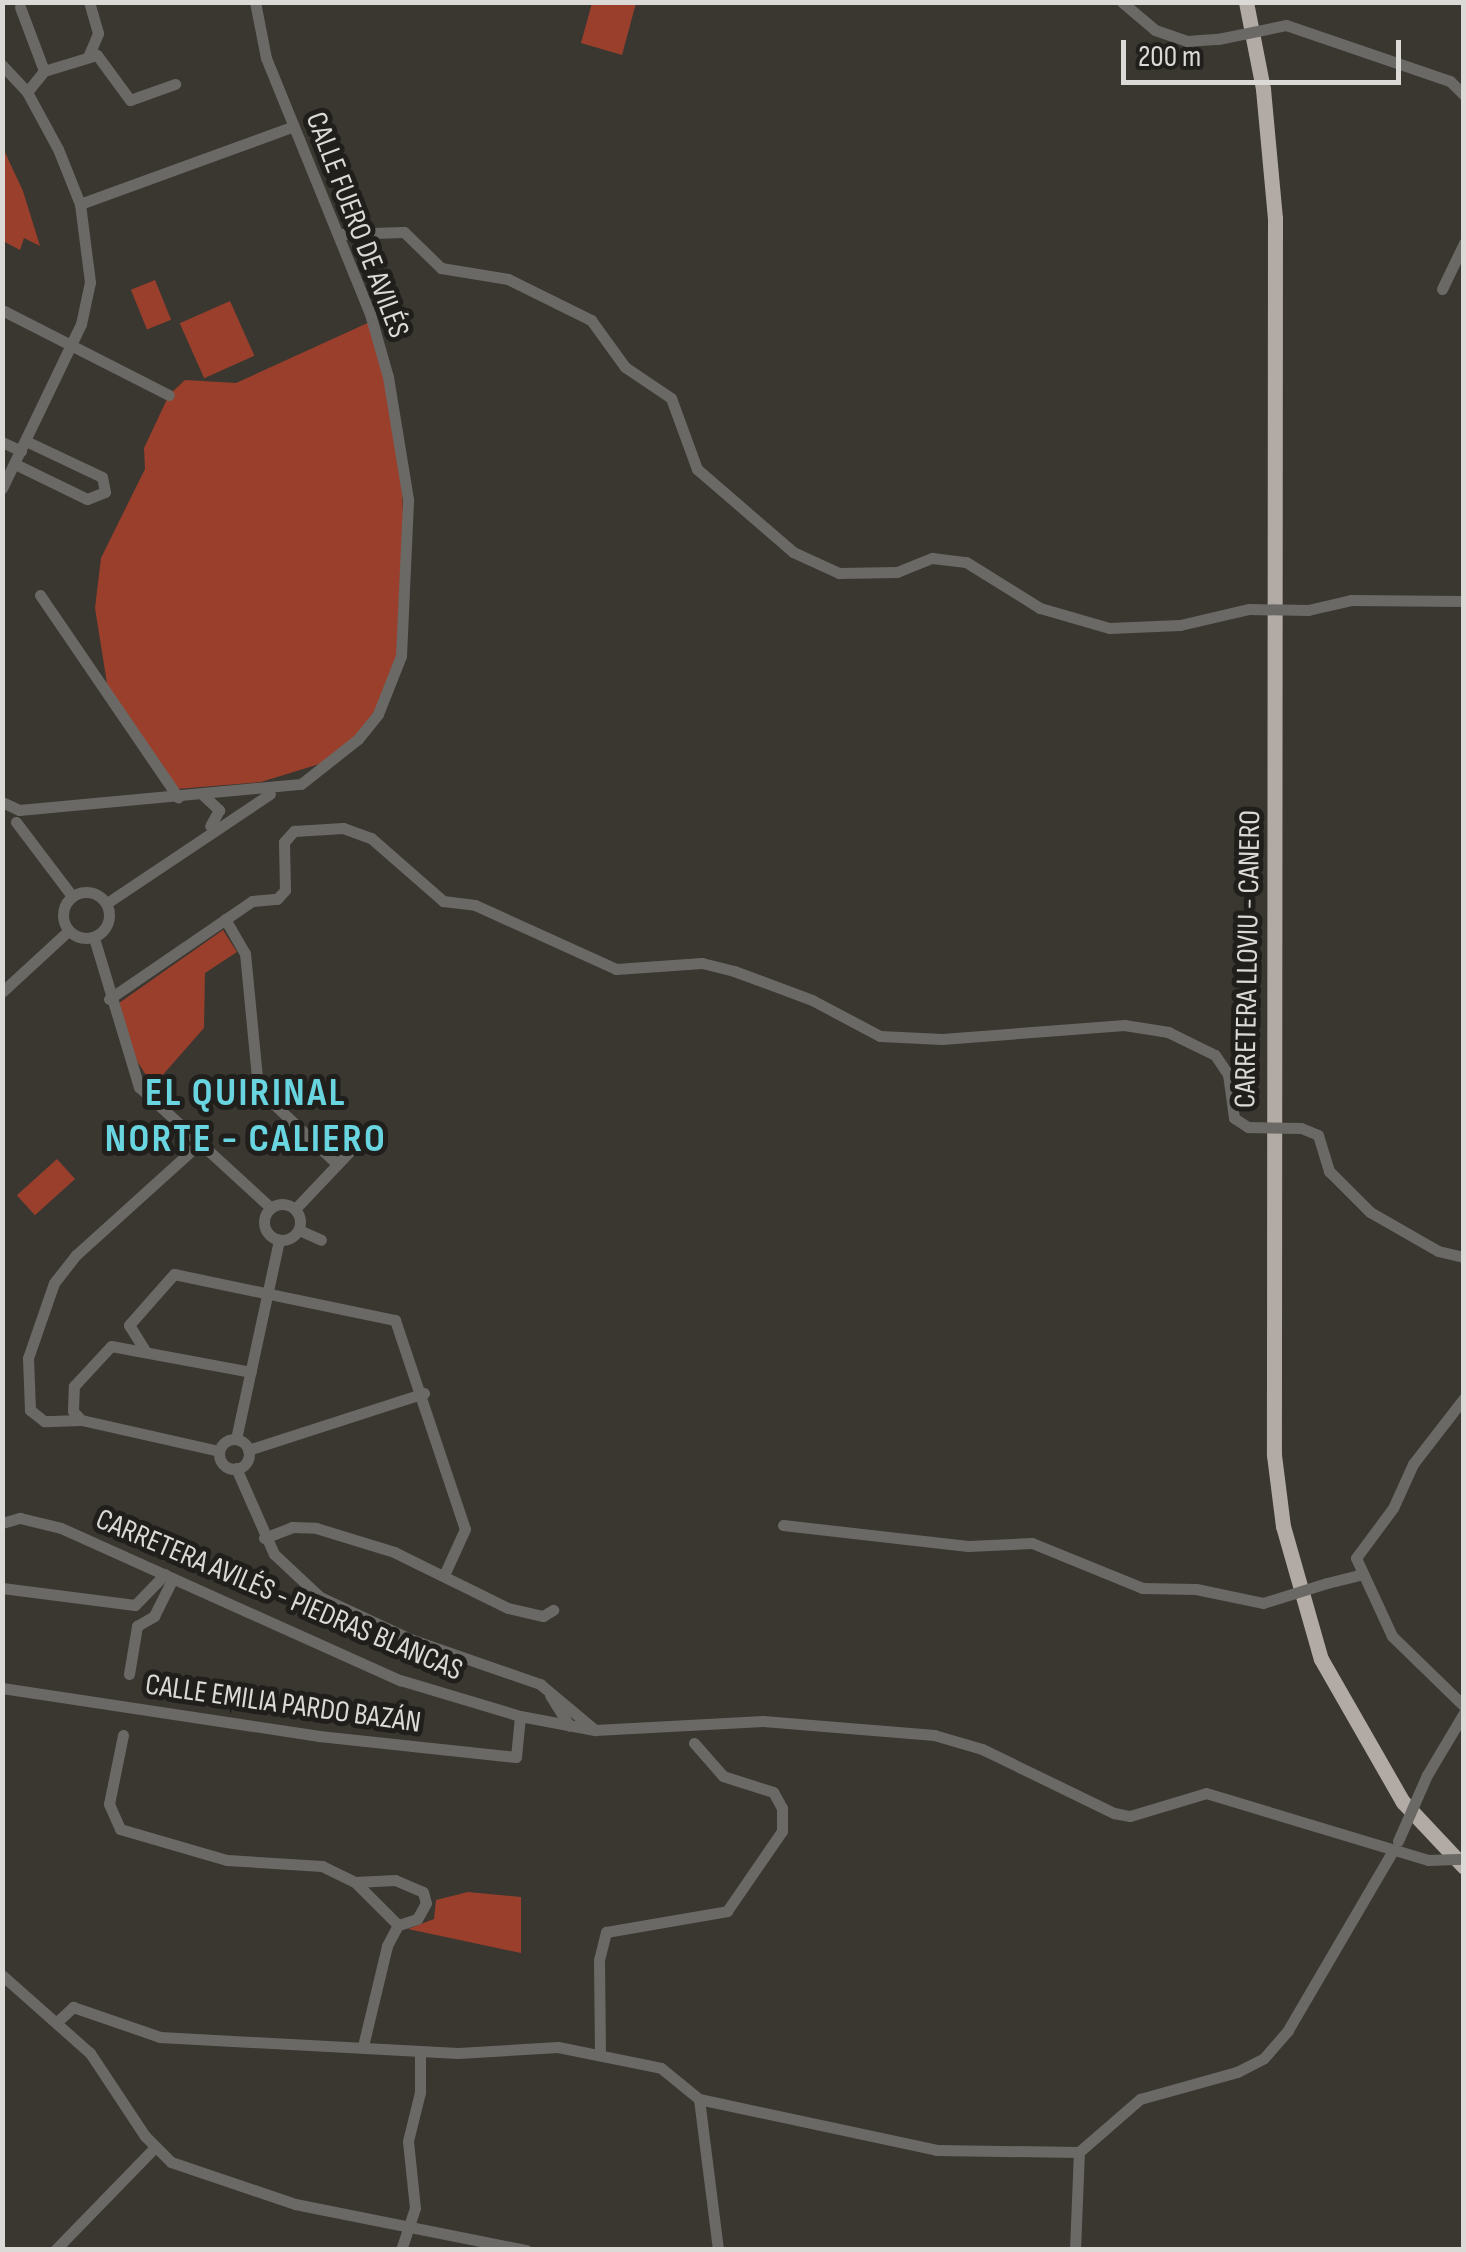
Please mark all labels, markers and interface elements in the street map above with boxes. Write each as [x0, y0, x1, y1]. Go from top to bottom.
scale bar [1126, 20, 1406, 82]
text: 200 m [1138, 39, 1201, 75]
street label: CALLE FUERO DE AVILÉS [297, 107, 417, 343]
street label: CARRETERA LLOVIU - CANERO [1227, 810, 1269, 1108]
district label: EL QUIRINAL NORTE - CALIERO [105, 1069, 387, 1163]
street label: CARRETERA AVILÉS - PIEDRAS BLANCAS [90, 1501, 468, 1689]
street label: CALLE EMILIA PARDO BAZÁN [143, 1667, 423, 1741]

